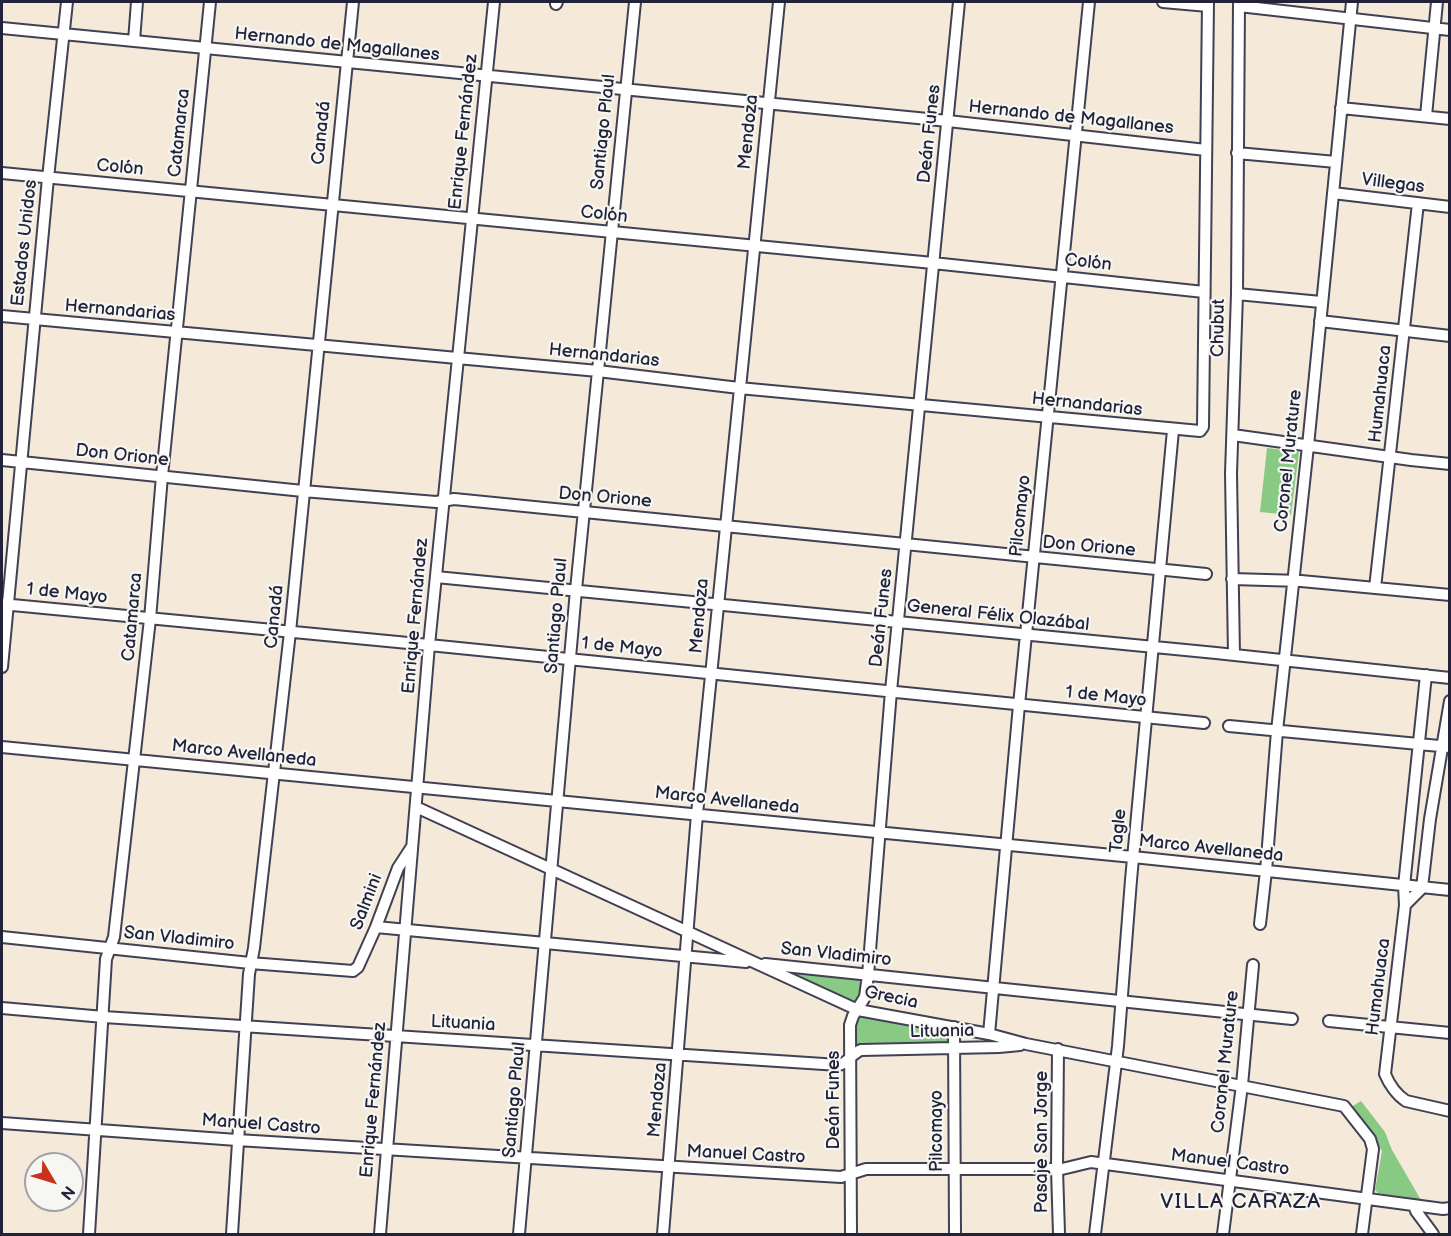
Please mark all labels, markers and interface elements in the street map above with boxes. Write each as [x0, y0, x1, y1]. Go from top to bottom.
street label: Hernando de Magallanes [233, 23, 441, 67]
street label: Enrique Fernández [445, 53, 483, 211]
street label: Santiago Plaul [587, 73, 621, 191]
street label: Deán Funes [914, 84, 946, 184]
street label: Catamarca [165, 88, 195, 178]
street label: Mendoza [734, 93, 764, 171]
street label: Hernando de Magallanes [967, 96, 1175, 140]
street label: Canadá [308, 100, 336, 166]
street label: Colón [95, 155, 145, 181]
street label: Villegas [1360, 169, 1426, 199]
street label: Estados Unidos [8, 179, 42, 307]
street label: Colón [579, 202, 629, 228]
street label: Colón [1063, 250, 1113, 276]
street label: Hernandarias [64, 295, 176, 327]
street label: Chubut [1208, 299, 1230, 357]
street label: Hernandarias [548, 339, 660, 373]
street label: Humahuaca [1365, 344, 1397, 444]
street label: Hernandarias [1031, 388, 1143, 422]
street label: Coronel Murature [1271, 389, 1307, 533]
street label: Don Orione [74, 440, 170, 472]
street label: Pilcomayo [1006, 474, 1036, 558]
street label: Don Orione [557, 483, 653, 513]
street label: Don Orione [1041, 532, 1137, 562]
street label: Enrique Fernández [398, 537, 434, 695]
street label: Santiago Plaul [541, 557, 573, 675]
street label: Deán Funes [866, 568, 898, 668]
street label: Catamarca [118, 572, 148, 662]
street label: Mendoza [686, 578, 714, 654]
street label: 1 de Mayo [25, 579, 109, 609]
street label: Canadá [261, 584, 289, 650]
street label: General Félix Olazábal [906, 596, 1090, 636]
street label: 1 de Mayo [580, 633, 664, 663]
street label: 1 de Mayo [1064, 682, 1148, 712]
street label: Marco Avellaneda [170, 736, 318, 772]
street label: Marco Avellaneda [653, 783, 801, 819]
street label: Tagle [1106, 808, 1132, 854]
street label: Marco Avellaneda [1137, 831, 1285, 867]
street label: Salmini [346, 871, 388, 933]
street label: San Vladimiro [123, 922, 235, 956]
street label: Humahuaca [1362, 937, 1396, 1037]
street label: San Vladimiro [780, 938, 892, 972]
street label: Grecia [862, 982, 920, 1014]
street label: Coronel Murature [1208, 990, 1244, 1134]
street label: Lituania [430, 1012, 496, 1036]
street label: Enrique Fernández [356, 1021, 392, 1179]
street label: Lituania [909, 1021, 975, 1043]
street label: Santiago Plaul [499, 1041, 531, 1159]
street label: Deán Funes [823, 1050, 845, 1150]
street label: Mendoza [644, 1062, 672, 1138]
street label: Pasaje San Jorge [1031, 1071, 1053, 1213]
street label: Pilcomayo [926, 1090, 948, 1172]
street label: Manuel Castro [201, 1110, 321, 1140]
street label: Manuel Castro [686, 1141, 806, 1169]
street label: Manuel Castro [1170, 1145, 1290, 1181]
north arrow [24, 1152, 84, 1212]
text: N [56, 1182, 78, 1203]
district label: VILLA CARAZA [1160, 1190, 1322, 1216]

